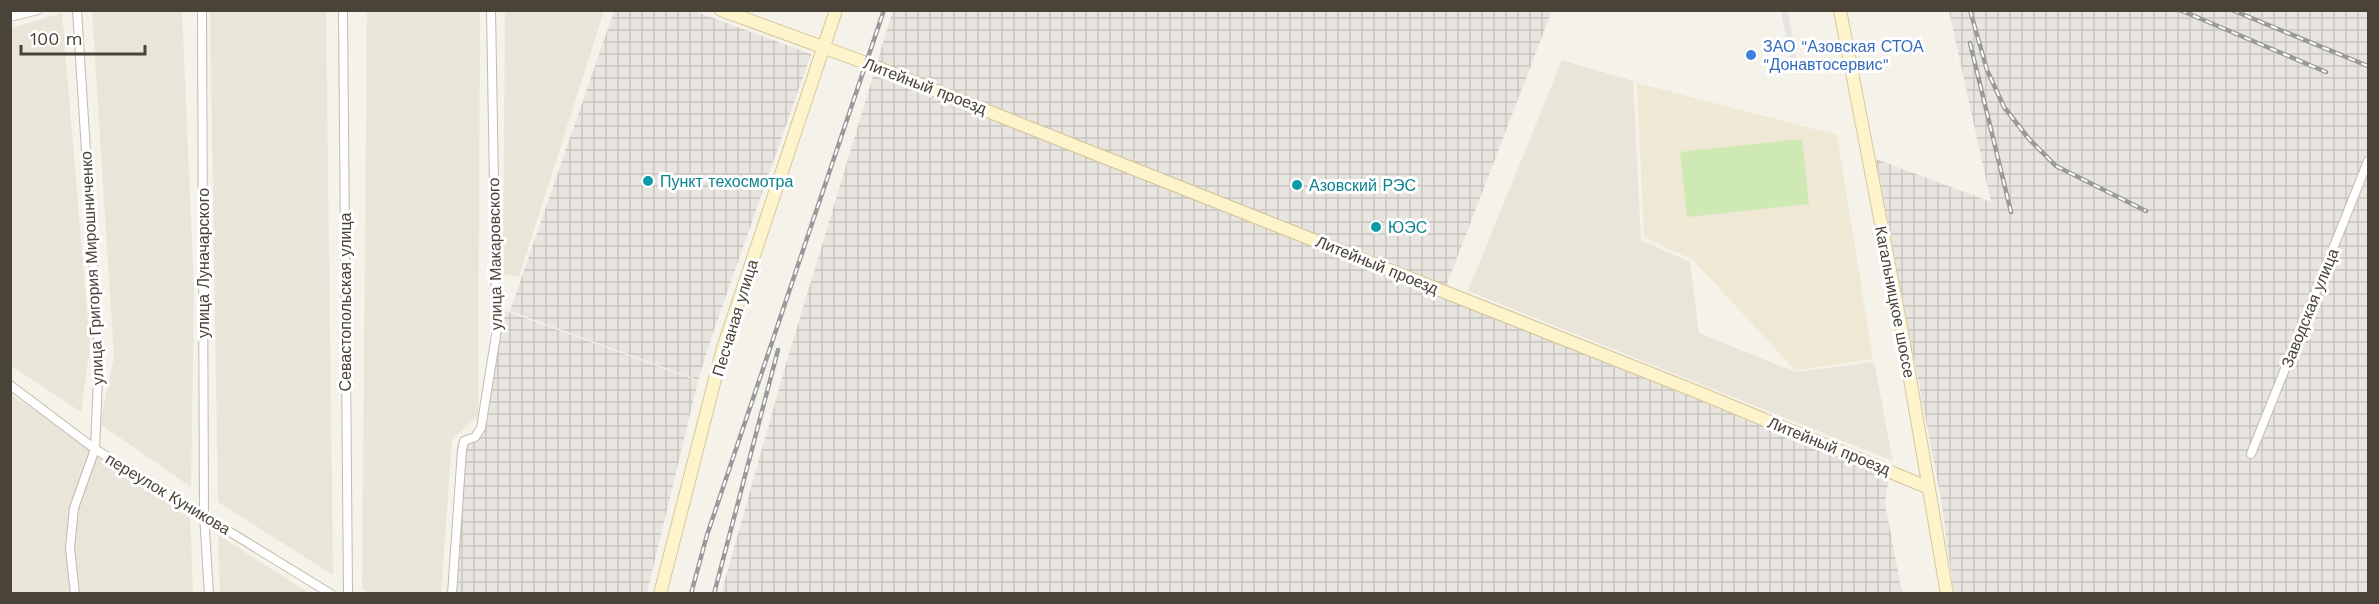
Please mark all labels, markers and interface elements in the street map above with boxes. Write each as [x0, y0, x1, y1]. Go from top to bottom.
scale bar [21, 18, 146, 56]
text: 100 m [30, 28, 83, 49]
place label: ЗАО "Азовская СТОА "Донавтосервис" [1763, 37, 1924, 74]
marker: ЗАО "Азовская СТОА "Донавтосервис" [1744, 48, 1758, 62]
street label: Литейный проезд [861, 54, 990, 118]
street label: улица Григория Мирошниченко [76, 150, 108, 385]
place label: Пункт техосмотра [660, 172, 793, 191]
marker: Пункт техосмотра [641, 174, 655, 188]
place label: Азовский РЭС [1309, 176, 1416, 195]
street label: улица Макаровского [484, 177, 506, 330]
marker: Азовский РЭС [1290, 178, 1304, 192]
street label: улица Луначарского [194, 188, 213, 338]
street label: Севастопольская улица [336, 212, 355, 391]
place label: ЮЭС [1388, 218, 1427, 237]
marker: ЮЭС [1369, 220, 1383, 234]
street label: Кагальницкое шоссе [1871, 224, 1919, 380]
street label: Литейный проезд [1313, 232, 1442, 298]
street label: Заводская улица [2277, 245, 2343, 370]
street label: Песчаная улица [708, 257, 762, 379]
street label: Литейный проезд [1765, 413, 1894, 479]
street label: переулок Куникова [102, 449, 234, 539]

